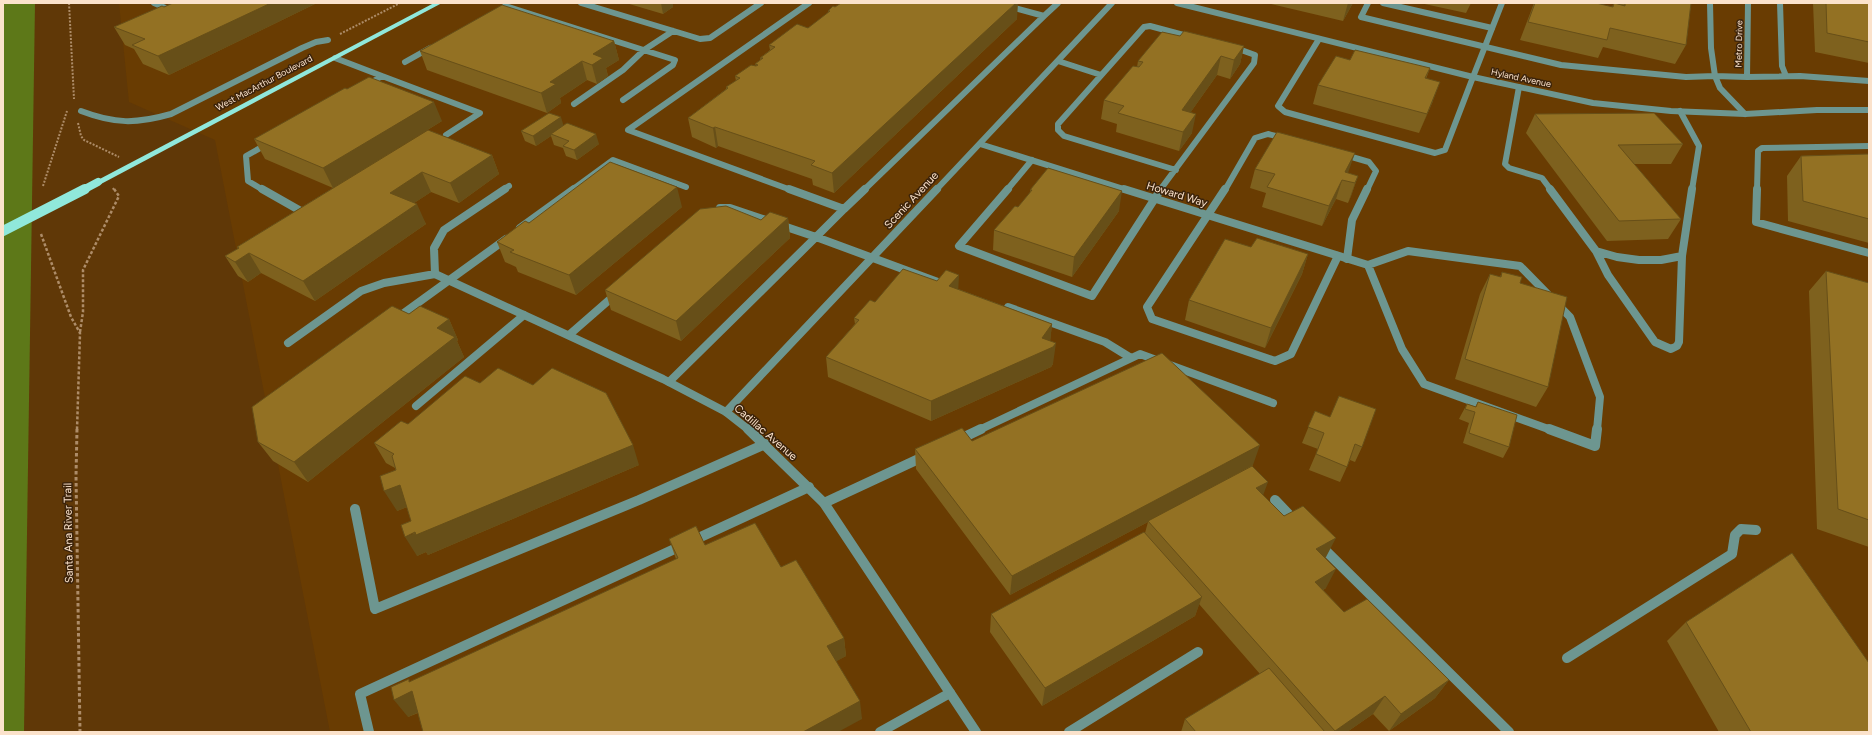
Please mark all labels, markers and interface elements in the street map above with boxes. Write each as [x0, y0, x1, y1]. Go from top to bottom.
street label: Metro Drive [1733, 20, 1744, 68]
street label: West MacArthur Boulevard [214, 52, 314, 113]
street label: Hyland Avenue [1490, 66, 1552, 89]
street label: Scenic Avenue [882, 169, 941, 232]
street label: Howard Way [1145, 179, 1209, 210]
street label: Cadillac Avenue [732, 402, 800, 463]
street label: Santa Ana River Trail [61, 483, 76, 583]

